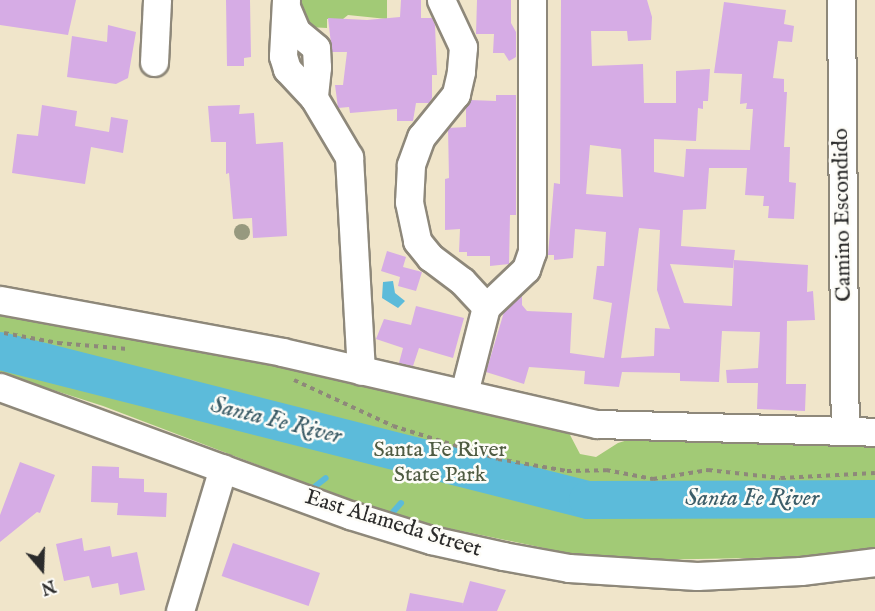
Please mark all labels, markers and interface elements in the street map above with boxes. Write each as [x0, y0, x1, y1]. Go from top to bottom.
street label: Camino Escondido [828, 128, 858, 302]
water label: Santa Fe River [208, 391, 344, 451]
park label: Santa Fe River State Park [373, 437, 507, 488]
street label: East Alameda Street [302, 485, 484, 563]
water label: Santa Fe River [685, 485, 819, 513]
north arrow [12, 539, 72, 599]
text: N [38, 574, 58, 598]

